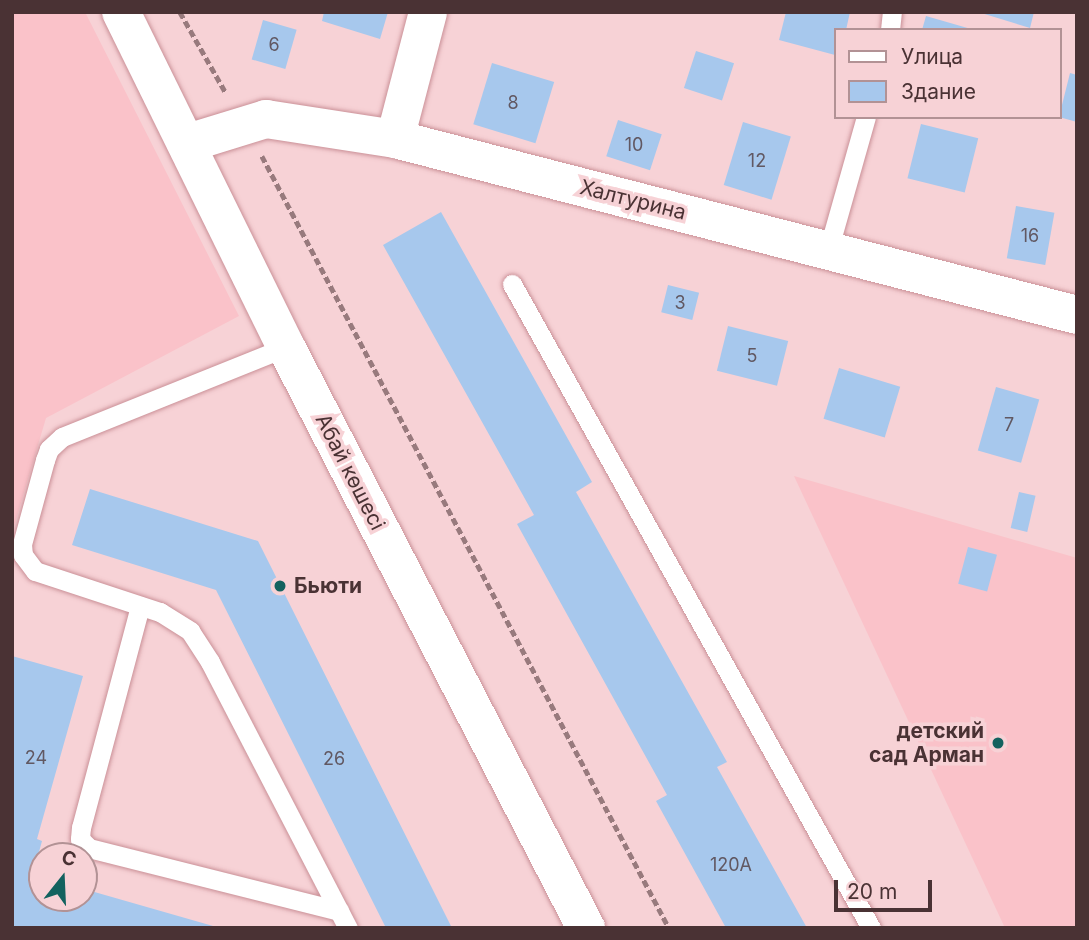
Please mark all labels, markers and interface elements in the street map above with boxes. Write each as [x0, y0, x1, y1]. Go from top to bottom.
legend [834, 28, 1061, 119]
house number: 6 [268, 34, 280, 56]
text: Улица [901, 44, 963, 69]
text: Здание [901, 79, 976, 104]
house number: 8 [507, 92, 519, 114]
house number: 10 [625, 134, 643, 156]
house number: 12 [748, 150, 766, 172]
street label: Халтурина [577, 175, 689, 225]
house number: 16 [1021, 225, 1039, 247]
house number: 3 [674, 292, 686, 314]
house number: 5 [747, 345, 757, 367]
street label: Абай көшесі [310, 410, 390, 534]
house number: 7 [1004, 414, 1014, 436]
place label: Бьюти [294, 573, 362, 599]
marker: Бьюти [272, 578, 288, 594]
place label: детский сад Арман [869, 718, 984, 768]
marker: детский сад Арман [990, 735, 1006, 751]
house number: 24 [25, 747, 47, 769]
house number: 26 [323, 748, 345, 770]
north arrow [28, 842, 98, 912]
text: С [59, 845, 79, 872]
house number: 120А [710, 854, 752, 876]
scale bar [837, 866, 935, 910]
text: 20 m [847, 879, 897, 904]

